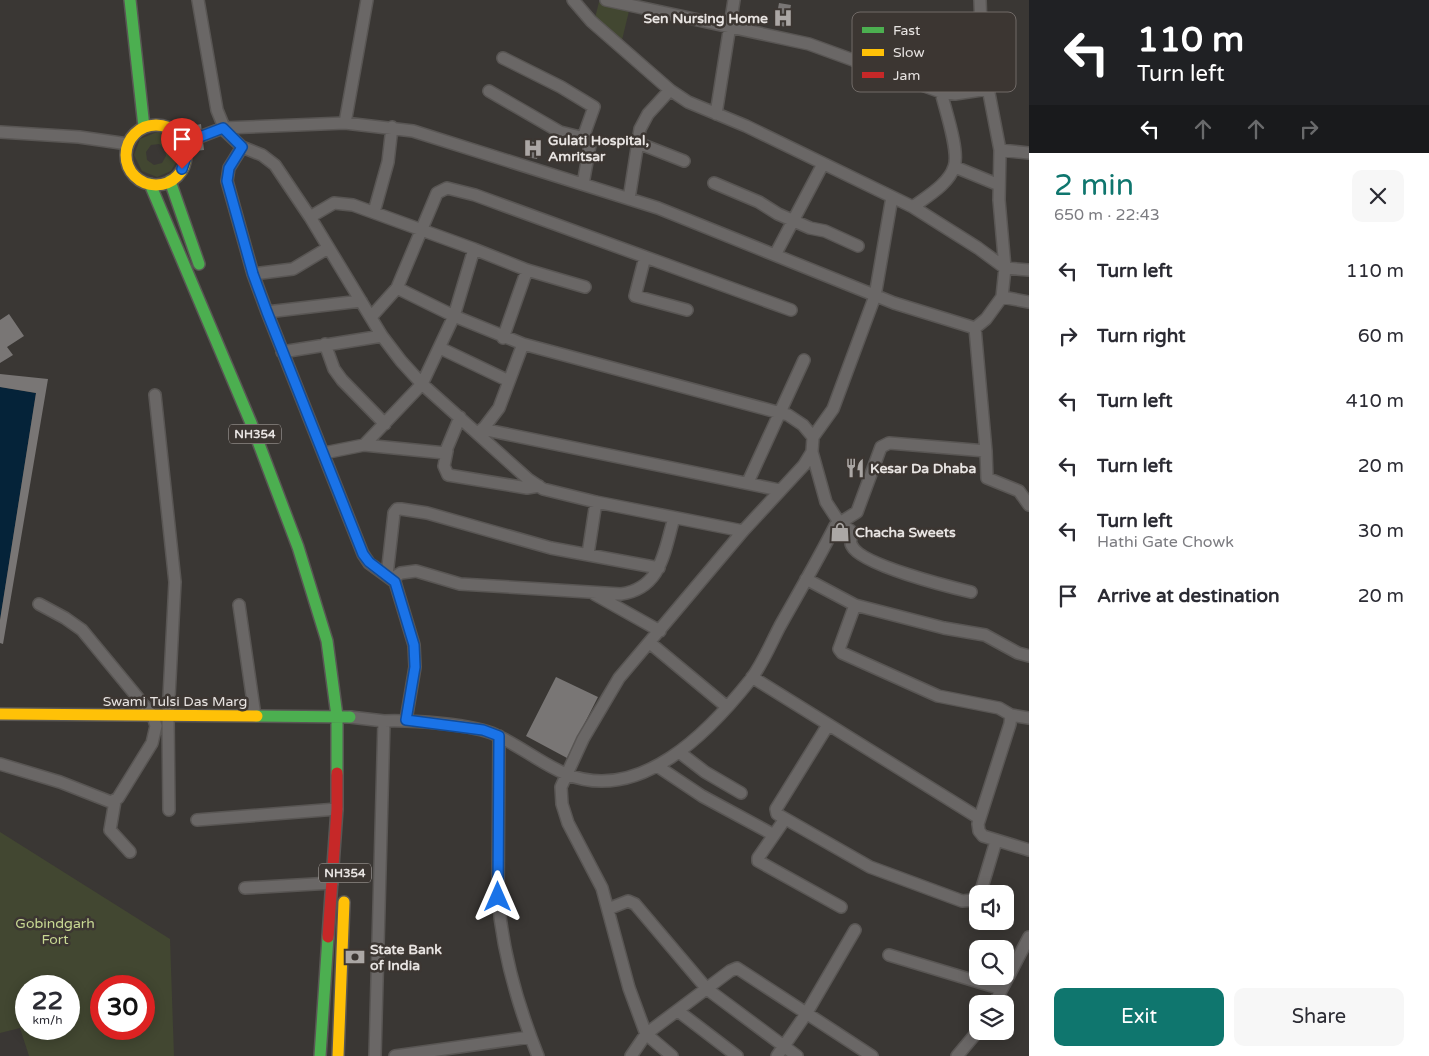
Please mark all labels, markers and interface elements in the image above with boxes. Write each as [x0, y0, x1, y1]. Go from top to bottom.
hospital icon: Sen Nursing Home [772, 7, 794, 29]
place label: Sen Nursing Home [643, 10, 768, 27]
legend [852, 12, 1016, 92]
text: 110 m [1137, 19, 1244, 61]
icon: left [1054, 20, 1119, 85]
text: Fast [893, 22, 921, 39]
text: Slow [893, 44, 925, 61]
text: Turn left [1137, 61, 1225, 87]
text: Jam [893, 67, 920, 84]
icon: left [1136, 115, 1164, 143]
icon: ahead [1189, 115, 1217, 143]
icon: ahead [1242, 115, 1270, 143]
icon: right [1295, 115, 1323, 143]
pin [161, 118, 203, 169]
icon: arrive [168, 125, 196, 153]
place label: Gulati Hospital, Amritsar [548, 132, 649, 165]
hospital icon: Gulati Hospital, Amritsar [522, 137, 544, 159]
text: 2 min [1054, 167, 1134, 204]
button: close [1352, 170, 1404, 222]
text: 650 m · 22:43 [1054, 205, 1160, 225]
icon: left [1054, 257, 1082, 285]
text: Turn left [1097, 260, 1173, 282]
text: 110 m [1346, 260, 1404, 282]
icon: right [1054, 322, 1082, 350]
text: Turn right [1097, 325, 1185, 347]
text: 60 m [1358, 325, 1404, 347]
icon: left [1054, 387, 1082, 415]
text: Turn left [1097, 390, 1173, 412]
text: 410 m [1346, 390, 1404, 412]
road number: NH354 [229, 424, 281, 444]
icon: left [1054, 452, 1082, 480]
text: Turn left [1097, 455, 1173, 477]
text: 20 m [1358, 455, 1404, 477]
restaurant icon: Kesar Da Dhaba [844, 457, 866, 479]
place label: Kesar Da Dhaba [870, 460, 976, 477]
text: Turn left [1097, 510, 1173, 532]
icon: left [1054, 517, 1082, 545]
text: 30 m [1358, 520, 1404, 542]
shop icon: Chacha Sweets [829, 521, 851, 543]
place label: Chacha Sweets [855, 524, 956, 541]
text: Hathi Gate Chowk [1097, 532, 1234, 552]
icon: arrive [1054, 582, 1082, 610]
text: Arrive at destination [1097, 585, 1280, 607]
text: 20 m [1358, 585, 1404, 607]
street label: Swami Tulsi Das Marg [103, 693, 247, 710]
road number: NH354 [319, 864, 371, 882]
position arrow [471, 870, 523, 922]
map controls [969, 885, 1014, 1040]
button: sound [969, 885, 1014, 930]
park label: Gobindgarh Fort [15, 915, 95, 948]
button: search [969, 940, 1014, 985]
place label: State Bank of India [370, 941, 442, 974]
bank icon: State Bank of India [344, 946, 366, 968]
speed limit sign: 30 [90, 975, 155, 1040]
text: 22 [32, 986, 63, 1016]
button: Exit [1054, 988, 1224, 1046]
button: Share [1234, 988, 1404, 1046]
button: layers [969, 995, 1014, 1040]
text: km/h [32, 1013, 63, 1027]

